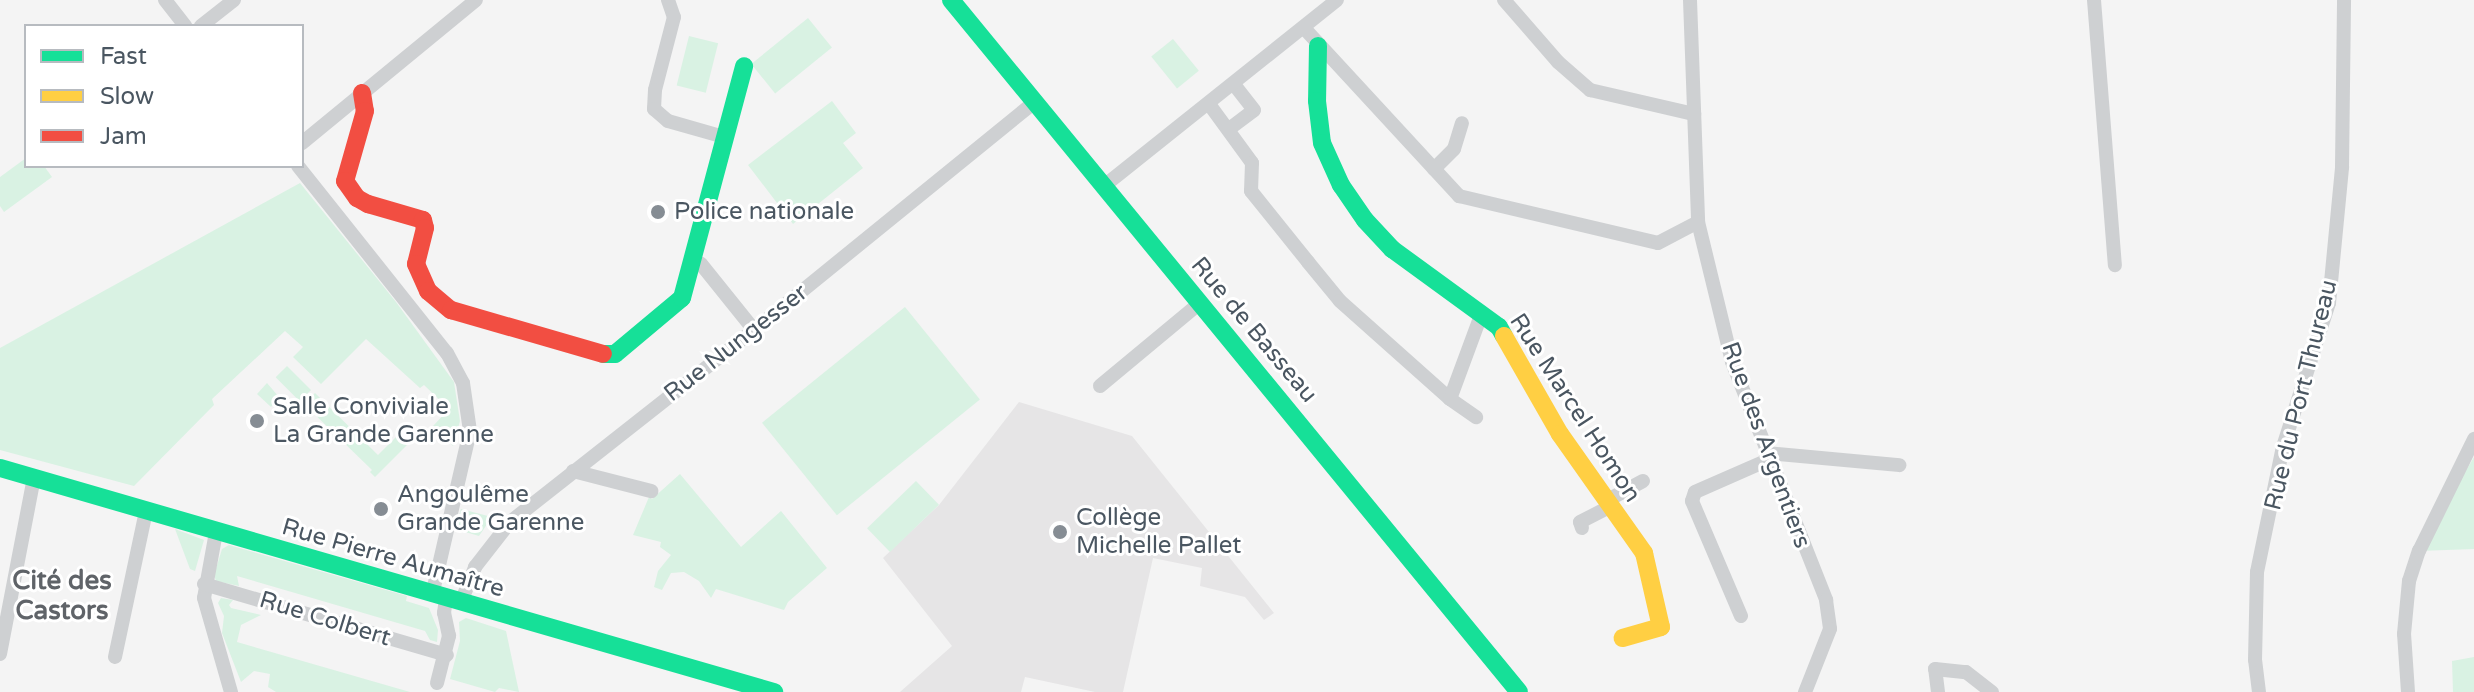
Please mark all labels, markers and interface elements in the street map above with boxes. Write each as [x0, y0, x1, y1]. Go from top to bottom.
legend [24, 24, 304, 168]
text: Fast [100, 42, 147, 71]
text: Slow [100, 82, 154, 111]
text: Jam [100, 122, 147, 151]
place label: Police nationale [674, 198, 854, 226]
marker: Police nationale [649, 203, 667, 221]
street label: Rue de Basseau [1185, 251, 1323, 409]
street label: Rue du Port Thureau [2258, 277, 2344, 513]
street label: Rue Nungesser [658, 278, 814, 408]
street label: Rue Marcel Homon [1503, 308, 1647, 508]
street label: Rue des Argentiers [1715, 338, 1817, 552]
place label: Salle Conviviale La Grande Garenne [273, 393, 494, 449]
marker: Salle Conviviale La Grande Garenne [248, 412, 266, 430]
place label: Angoulême Grande Garenne [397, 481, 584, 537]
marker: Angoulême Grande Garenne [372, 500, 390, 518]
place label: Collège Michelle Pallet [1076, 504, 1241, 560]
street label: Rue Pierre Aumaître [278, 512, 508, 604]
marker: Collège Michelle Pallet [1051, 523, 1069, 541]
district label: Cité des Castors [12, 565, 112, 626]
street label: Rue Colbert [256, 585, 394, 653]

